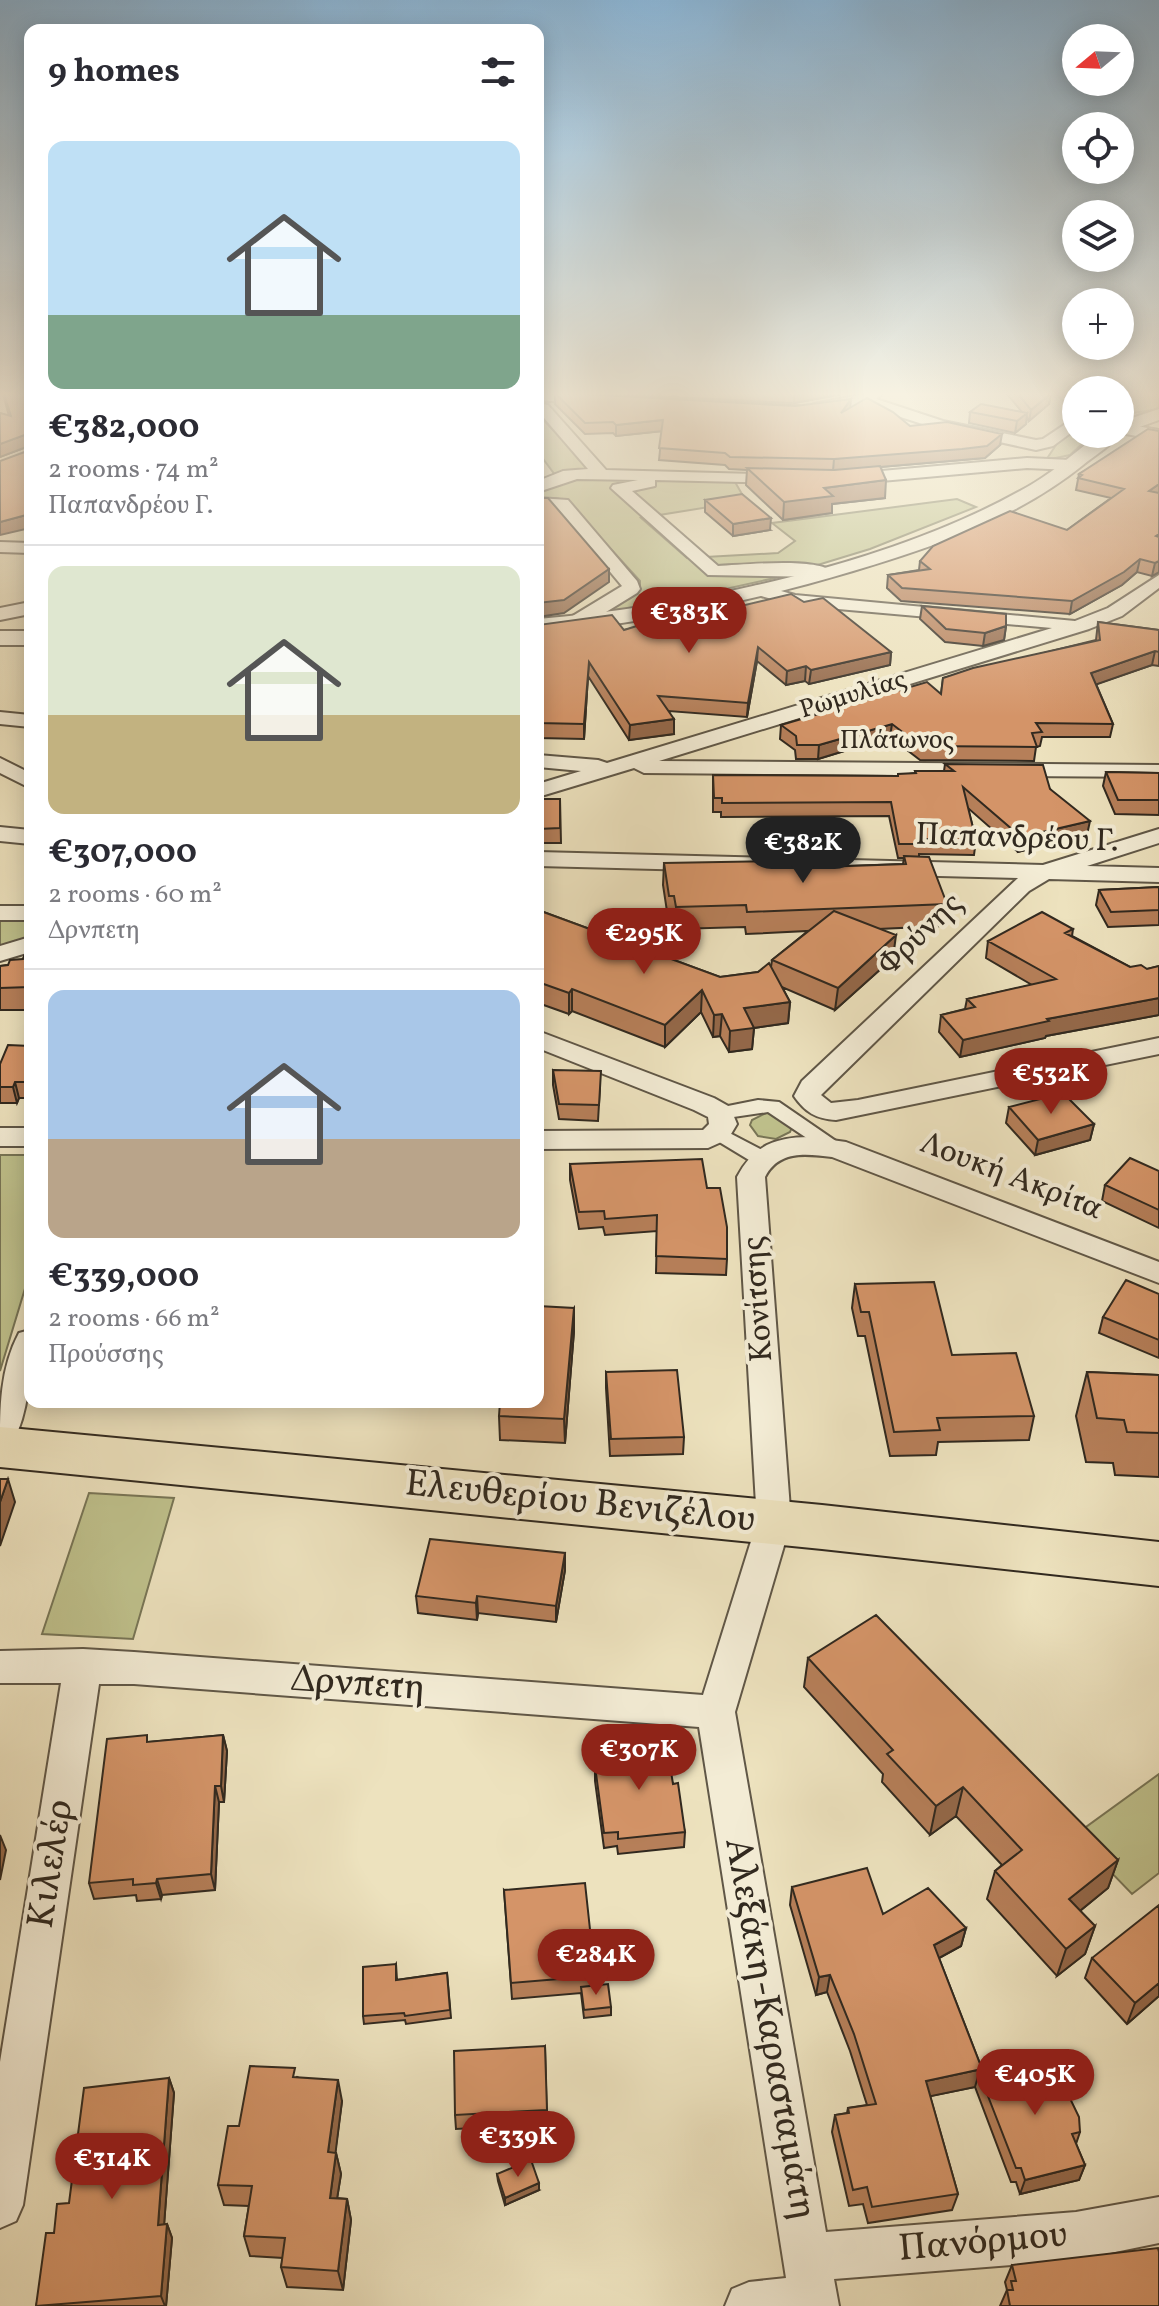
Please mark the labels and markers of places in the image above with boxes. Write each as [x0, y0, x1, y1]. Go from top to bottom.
pin: €383K [633, 587, 745, 655]
pin: €382K [747, 817, 859, 885]
pin: €295K [588, 908, 700, 976]
pin: €532K [995, 1048, 1107, 1116]
pin: €307K [583, 1724, 695, 1792]
pin: €284K [540, 1929, 652, 1997]
pin: €405K [979, 2049, 1091, 2117]
pin: €339K [462, 2111, 574, 2179]
pin: €314K [56, 2133, 168, 2201]

